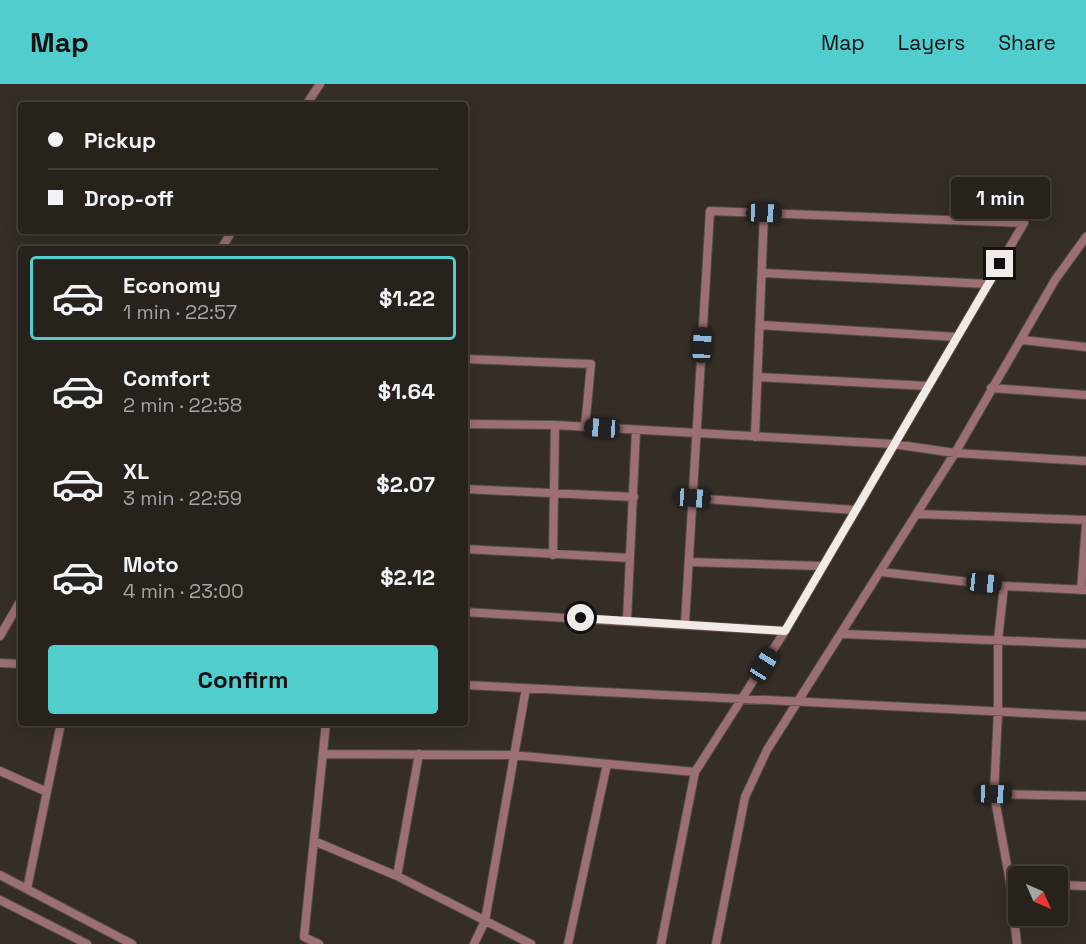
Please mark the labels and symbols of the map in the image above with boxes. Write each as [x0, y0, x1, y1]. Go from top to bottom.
callout: 1 min [950, 177, 1050, 219]
car [746, 203, 782, 223]
route end [986, 250, 1013, 277]
car [692, 327, 712, 363]
car [583, 418, 621, 438]
car [674, 488, 712, 508]
car [965, 572, 1003, 594]
route start [567, 604, 594, 631]
car [747, 645, 781, 685]
car [976, 784, 1012, 804]
north arrow [1008, 866, 1068, 926]

